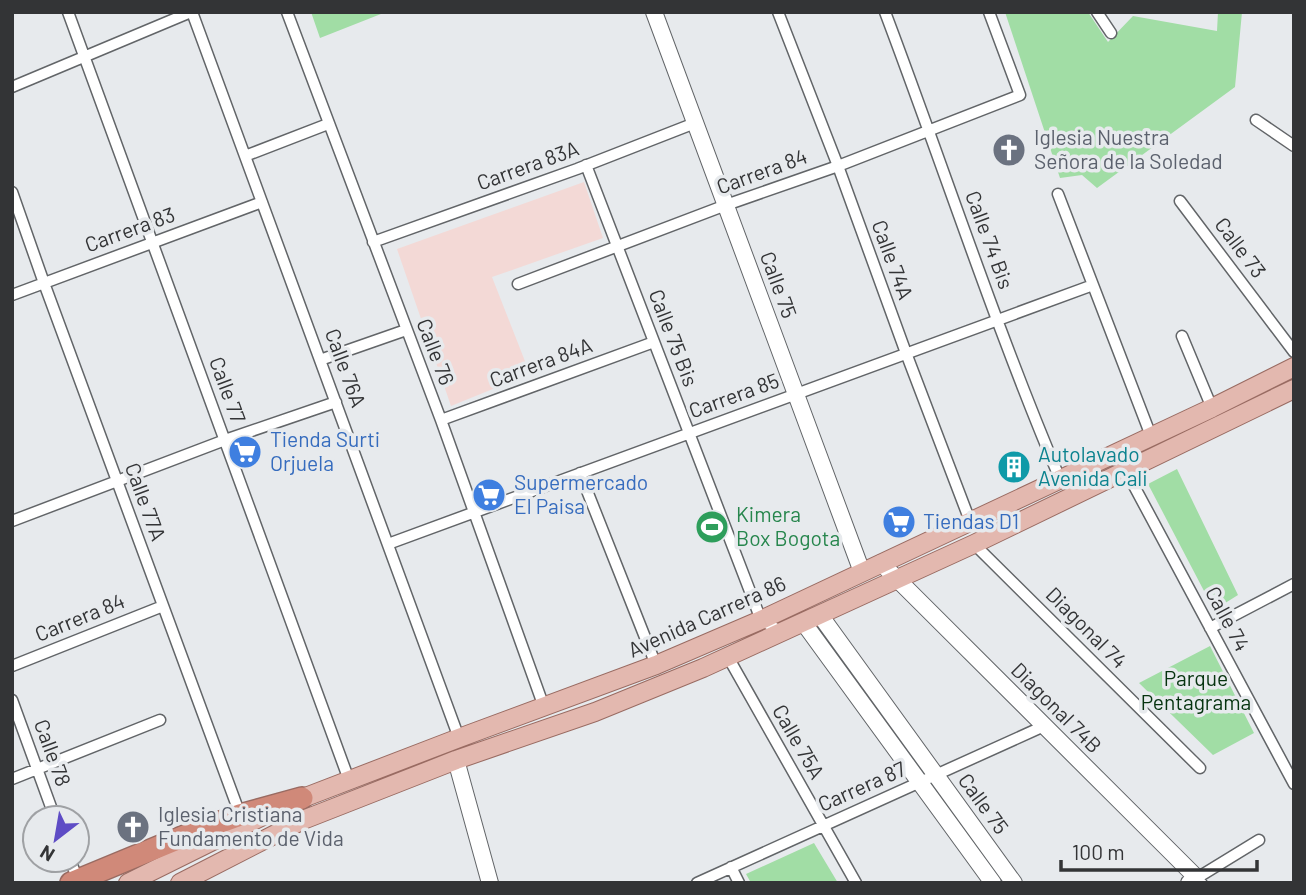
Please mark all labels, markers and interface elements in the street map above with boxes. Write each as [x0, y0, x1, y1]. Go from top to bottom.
place label: Iglesia Nuestra Señora de la Soledad [1034, 124, 1223, 173]
church icon: Iglesia Nuestra Señora de la Soledad [990, 131, 1028, 169]
street label: Carrera 83A [473, 135, 582, 195]
street label: Carrera 84 [713, 143, 810, 199]
street label: Calle 74 Bis [961, 187, 1020, 292]
street label: Carrera 83 [81, 201, 178, 256]
street label: Calle 73 [1210, 212, 1272, 282]
street label: Calle 74A [868, 216, 919, 303]
street label: Calle 75 [756, 248, 803, 321]
street label: Calle 75 Bis [644, 285, 704, 390]
street label: Calle 76 [412, 315, 460, 388]
street label: Calle 76A [321, 325, 372, 410]
street label: Carrera 84A [486, 331, 596, 392]
street label: Calle 77 [205, 353, 252, 426]
street label: Carrera 85 [685, 367, 782, 422]
place label: Tienda Surti Orjuela [270, 426, 380, 475]
supermarket icon: Tienda Surti Orjuela [226, 433, 264, 471]
place label: Autolavado Avenida Cali [1038, 441, 1148, 490]
building icon: Autolavado Avenida Cali [995, 448, 1033, 486]
street label: Calle 77A [121, 459, 172, 544]
place label: Supermercado El Paisa [514, 469, 648, 518]
supermarket icon: Supermercado El Paisa [470, 476, 508, 514]
place label: Kimera Box Bogota [736, 501, 840, 550]
supermarket icon: Tiendas D1 [880, 503, 918, 541]
sports icon: Kimera Box Bogota [693, 508, 731, 546]
place label: Tiendas D1 [923, 508, 1019, 533]
street label: Avenida Carrera 86 [624, 570, 789, 662]
street label: Diagonal 74 [1041, 581, 1133, 673]
street label: Calle 74 [1201, 582, 1256, 655]
street label: Carrera 84 [31, 587, 128, 646]
street label: Diagonal 74B [1007, 657, 1107, 757]
park label: Parque Pentagrama [1141, 665, 1251, 714]
street label: Calle 75A [768, 700, 831, 783]
street label: Calle 78 [30, 716, 77, 789]
street label: Carrera 87 [814, 755, 909, 816]
street label: Calle 75 [954, 768, 1015, 838]
place label: Iglesia Cristiana Fundamento de Vida [158, 801, 344, 850]
north arrow [21, 804, 91, 874]
church icon: Iglesia Cristiana Fundamento de Vida [114, 808, 152, 846]
scale bar [1061, 828, 1257, 872]
text: 100 m [1072, 839, 1125, 864]
text: N [36, 841, 58, 867]

